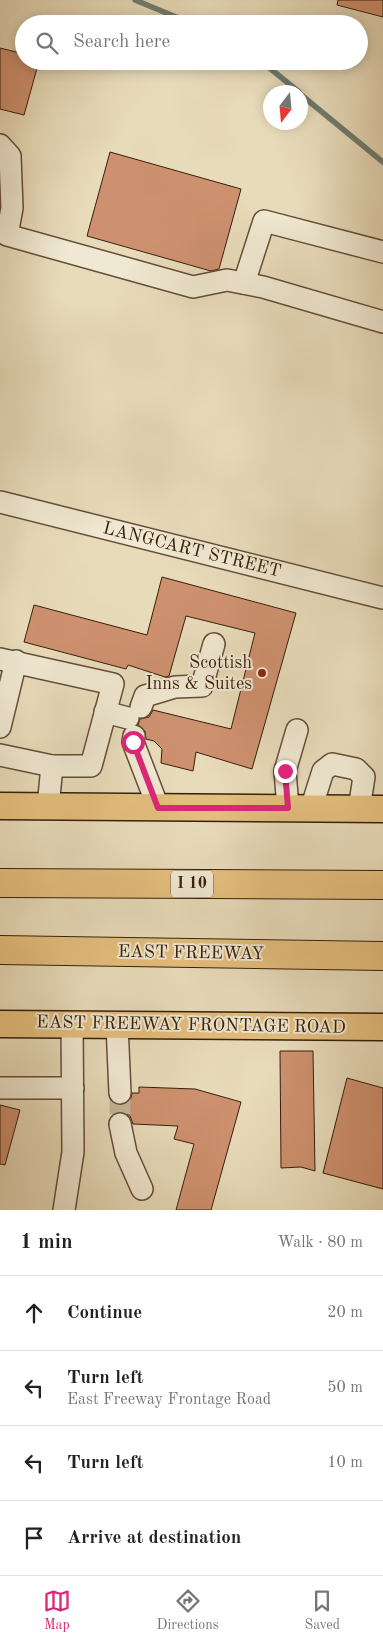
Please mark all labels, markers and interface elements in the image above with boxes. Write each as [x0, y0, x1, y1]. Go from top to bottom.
search box [15, 15, 368, 70]
icon: search [33, 29, 61, 57]
text: Search here [73, 33, 170, 52]
north arrow [263, 85, 308, 130]
street label: LANGCART STREET [101, 519, 283, 581]
place label: Scottish Inns & Suites [145, 654, 252, 693]
marker: Scottish Inns & Suites [256, 667, 268, 679]
route start [122, 731, 145, 754]
route end [274, 760, 297, 783]
road number: I 10 [171, 871, 213, 898]
street label: EAST FREEWAY [118, 943, 264, 963]
street label: EAST FREEWAY FRONTAGE ROAD [36, 1013, 346, 1037]
text: 1 min [20, 1232, 73, 1253]
text: Walk · 80 m [277, 1235, 363, 1251]
icon: ahead [20, 1299, 48, 1327]
text: Continue [67, 1304, 142, 1323]
text: 20 m [327, 1305, 363, 1321]
text: Turn left [67, 1369, 144, 1388]
icon: left [20, 1374, 48, 1402]
text: 50 m [327, 1380, 363, 1396]
text: East Freeway Frontage Road [67, 1392, 271, 1408]
icon: left [20, 1449, 48, 1477]
text: Turn left [67, 1454, 144, 1473]
text: 10 m [327, 1455, 363, 1471]
icon: arrive [20, 1524, 48, 1552]
text: Arrive at destination [67, 1529, 241, 1548]
tab: Map [43, 1587, 71, 1634]
tab: Directions [157, 1587, 219, 1634]
tab: Saved [304, 1587, 340, 1634]

